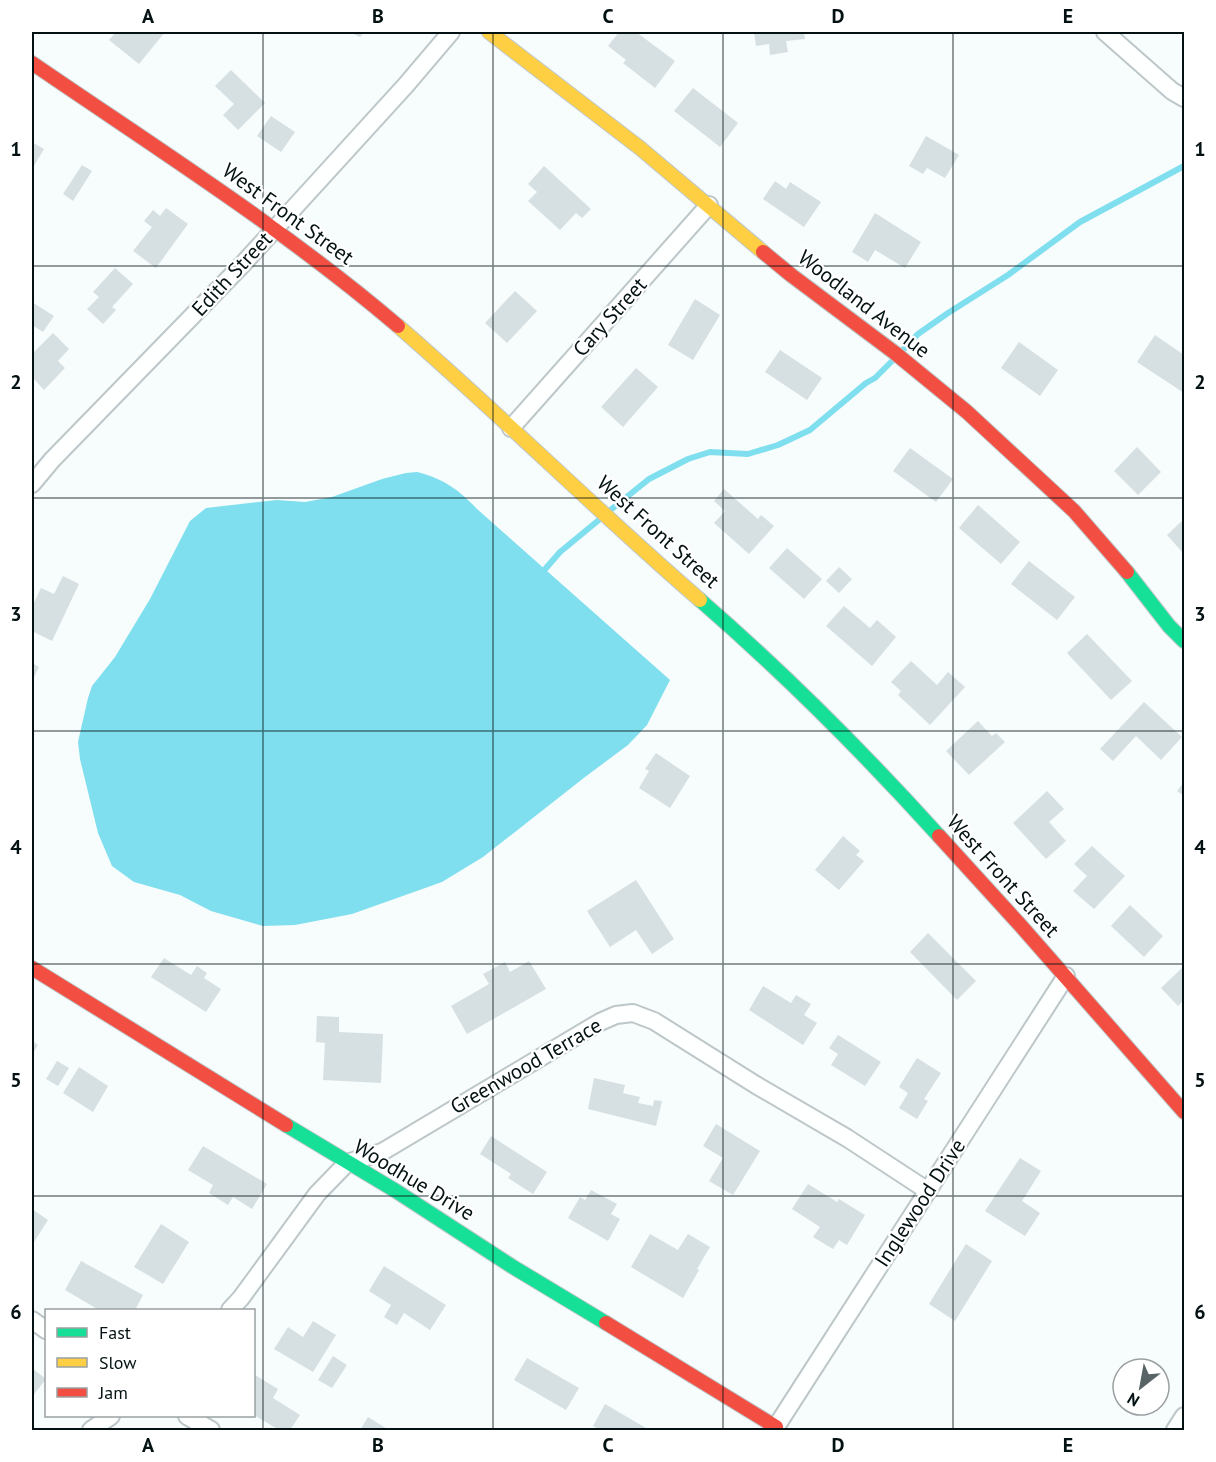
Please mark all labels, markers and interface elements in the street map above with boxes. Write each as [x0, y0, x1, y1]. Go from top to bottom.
text: A [142, 3, 155, 29]
text: B [372, 3, 384, 29]
text: C [602, 3, 614, 29]
text: D [832, 3, 845, 29]
text: E [1063, 3, 1073, 29]
text: 1 [10, 136, 22, 162]
text: 1 [1194, 136, 1206, 162]
street label: West Front Street [217, 157, 359, 270]
street label: Edith Street [186, 226, 278, 322]
street label: Woodland Avenue [793, 244, 936, 364]
street label: Cary Street [567, 271, 652, 362]
text: 2 [10, 369, 22, 395]
text: 2 [1194, 369, 1206, 395]
street label: West Front Street [591, 469, 725, 594]
text: 3 [10, 601, 22, 627]
text: 3 [1194, 601, 1206, 627]
street label: West Front Street [941, 809, 1066, 943]
text: 4 [10, 834, 22, 860]
text: 4 [1194, 834, 1206, 860]
street label: Greenwood Terrace [445, 1011, 606, 1120]
text: 5 [10, 1067, 22, 1093]
text: 5 [1194, 1067, 1206, 1093]
street label: Woodhue Drive [349, 1133, 480, 1226]
street label: Inglewood Drive [868, 1134, 971, 1272]
text: 6 [10, 1299, 22, 1325]
text: 6 [1194, 1299, 1206, 1325]
legend [45, 1309, 255, 1417]
text: Fast [99, 1321, 131, 1344]
text: Slow [99, 1351, 137, 1374]
north arrow [1111, 1357, 1171, 1417]
text: Jam [98, 1381, 128, 1404]
text: N [1124, 1389, 1143, 1411]
text: A [142, 1432, 155, 1458]
text: B [372, 1432, 384, 1458]
text: C [602, 1432, 614, 1458]
text: D [832, 1432, 845, 1458]
text: E [1063, 1432, 1073, 1458]

